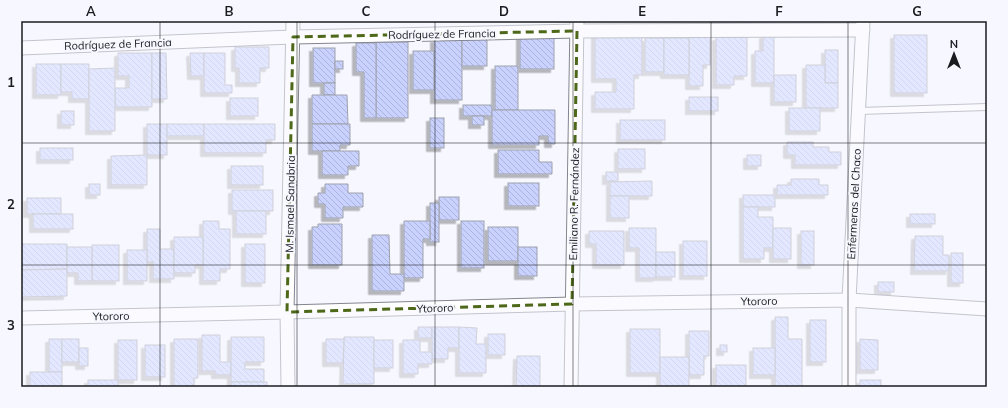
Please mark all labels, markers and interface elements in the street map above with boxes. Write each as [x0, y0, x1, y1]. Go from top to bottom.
text: A [86, 3, 96, 19]
text: B [225, 3, 234, 19]
text: C [362, 3, 371, 19]
text: D [499, 3, 509, 19]
text: E [638, 3, 646, 19]
text: F [775, 3, 783, 19]
text: G [912, 3, 922, 19]
street label: Rodríguez de Francia [388, 26, 496, 42]
north arrow [934, 34, 974, 74]
street label: Rodríguez de Francia [64, 35, 172, 53]
text: N [950, 37, 958, 51]
text: 1 [7, 74, 15, 90]
street label: Emiliano R. Fernández [566, 147, 582, 261]
street label: Enfermeras del Chaco [844, 148, 864, 260]
street label: M. Ismael Sanabria [282, 155, 298, 253]
text: 2 [7, 196, 15, 212]
street label: Ytororo [739, 294, 778, 308]
street label: Ytororo [415, 300, 454, 316]
street label: Ytororo [91, 309, 130, 323]
text: 3 [7, 317, 15, 333]

